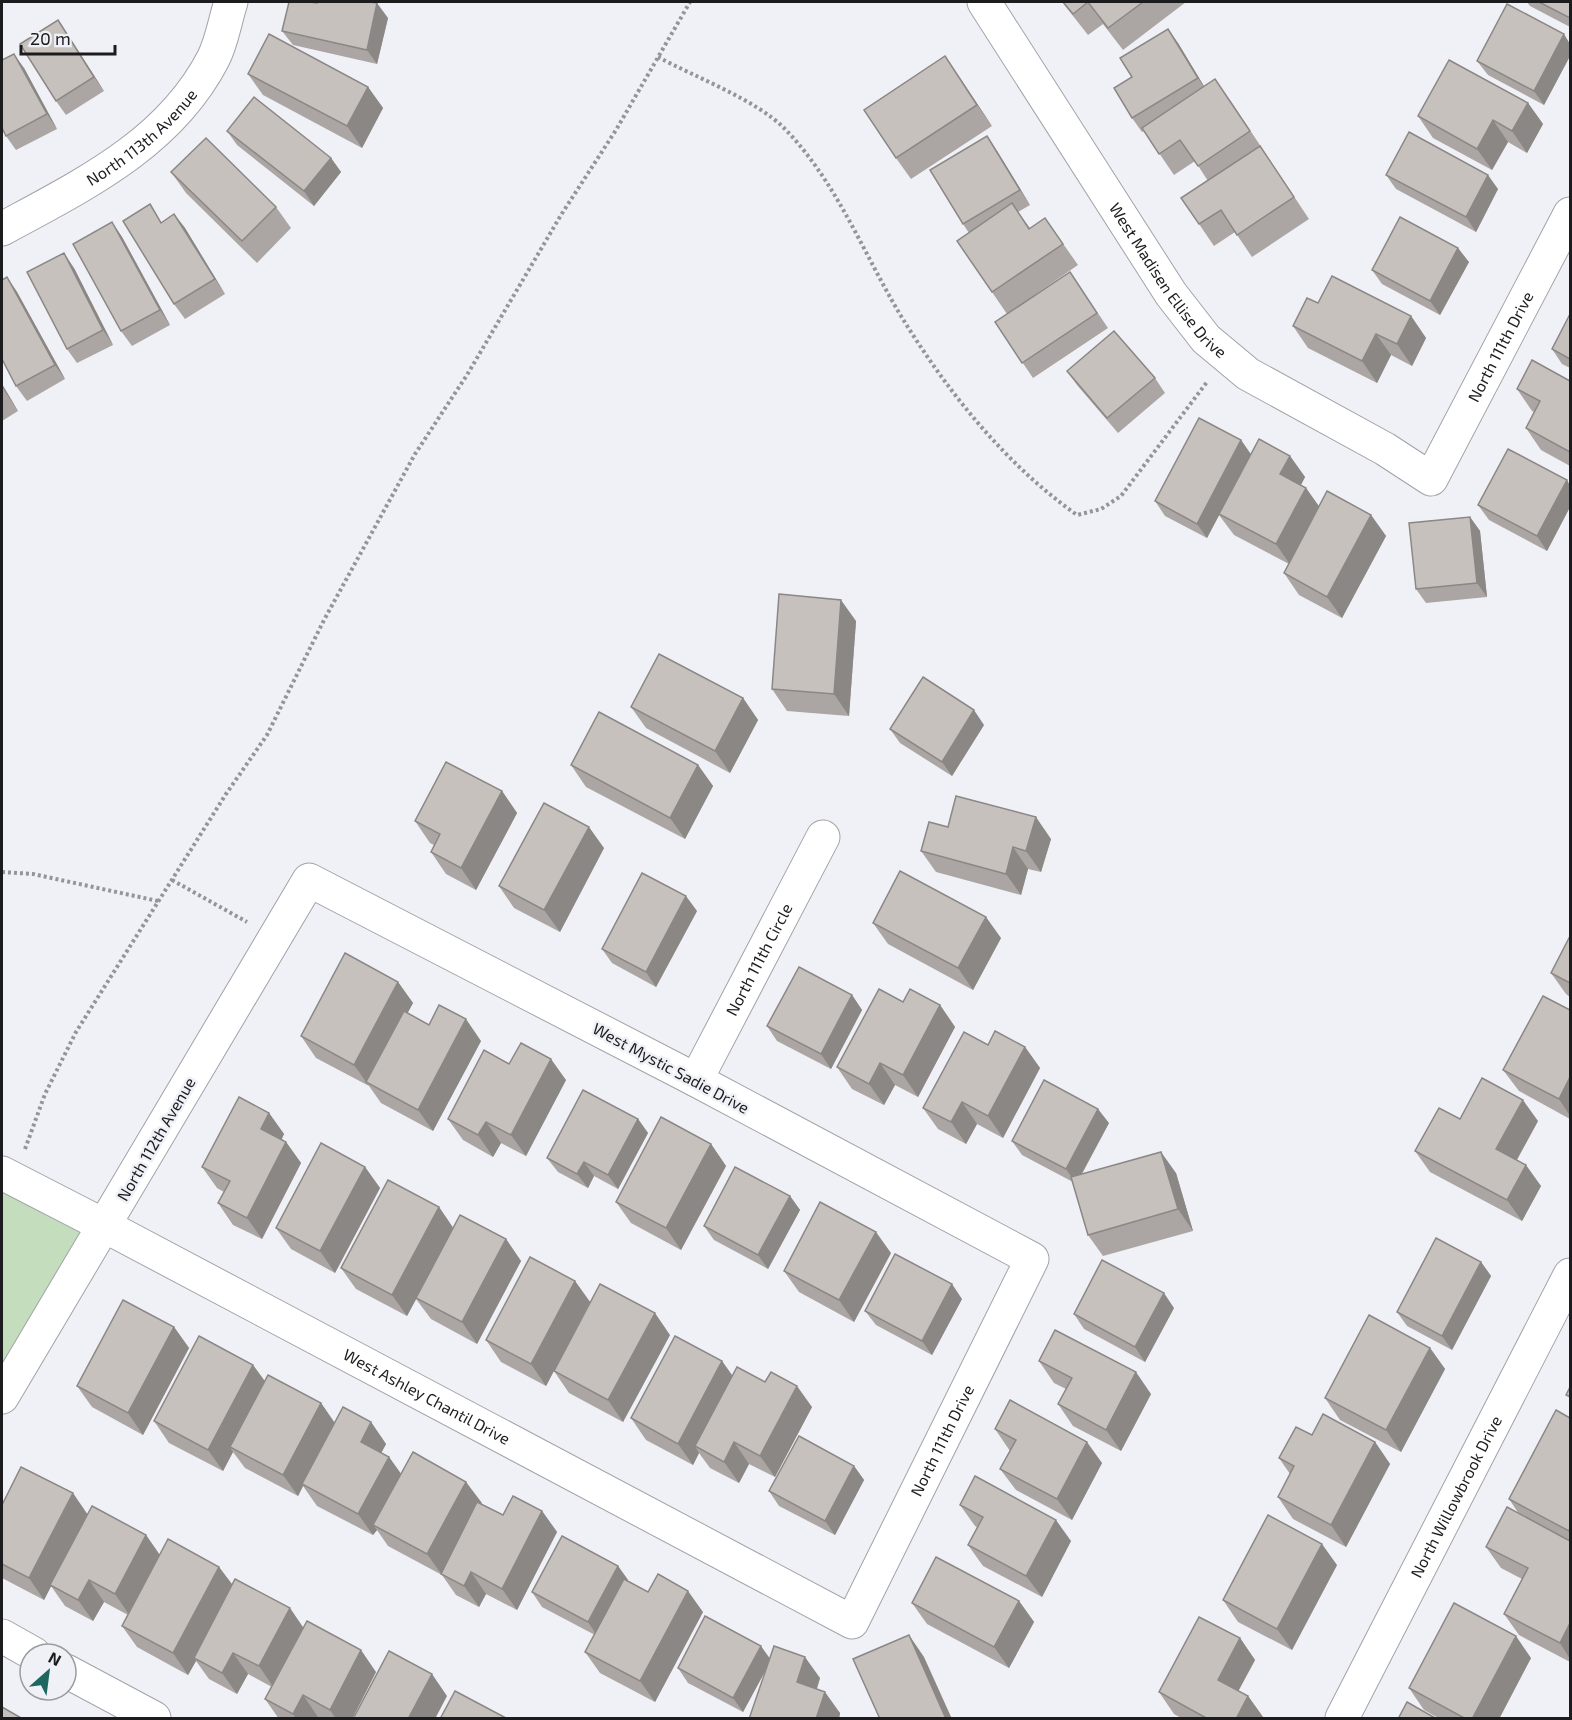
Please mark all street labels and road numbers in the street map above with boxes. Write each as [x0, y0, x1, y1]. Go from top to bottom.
street label: North 113th Avenue [83, 85, 200, 189]
street label: West Madisen Ellise Drive [1106, 199, 1231, 361]
street label: North 111th Drive [1463, 288, 1537, 405]
street label: North 111th Circle [721, 900, 796, 1019]
street label: West Mystic Sadie Drive [590, 1018, 753, 1117]
street label: North 112th Avenue [112, 1074, 199, 1204]
street label: West Ashley Chantil Drive [340, 1344, 514, 1448]
street label: North 111th Drive [906, 1381, 977, 1499]
street label: North Willowbrook Drive [1406, 1412, 1505, 1581]

